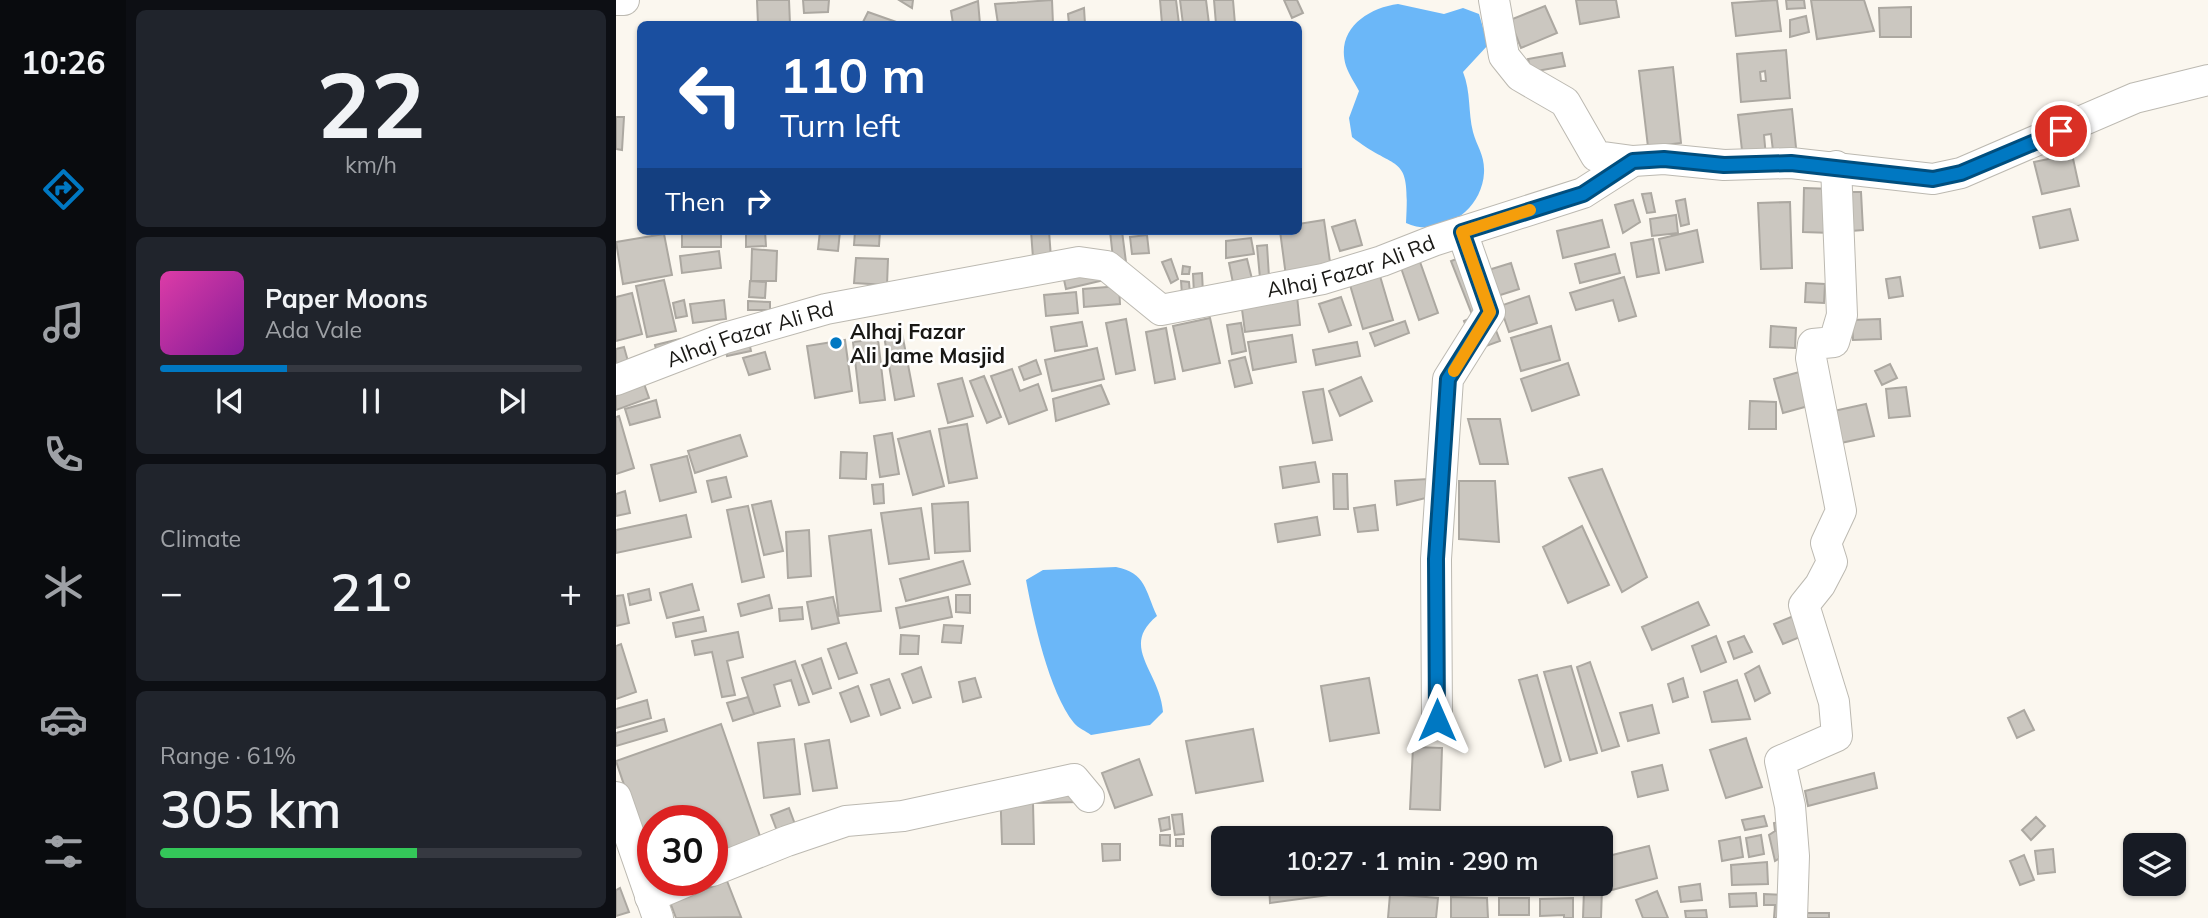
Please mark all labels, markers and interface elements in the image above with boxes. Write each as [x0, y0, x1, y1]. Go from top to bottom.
text: 10:26 [21, 42, 105, 82]
text: 110 m [780, 44, 926, 105]
text: 22 [316, 47, 426, 161]
icon: left [665, 49, 756, 140]
pin [2031, 101, 2091, 161]
text: Turn left [780, 105, 900, 145]
icon: arrive [2042, 112, 2080, 150]
text: km/h [345, 150, 397, 179]
icon: directions [39, 165, 88, 214]
icon: right [739, 182, 777, 220]
text: Then [665, 185, 725, 218]
street label: Alhaj Fazar Ali Rd [1264, 229, 1438, 303]
text: Paper Moons [265, 282, 428, 315]
street label: Alhaj Fazar Ali Rd [663, 295, 835, 372]
icon: music [39, 298, 88, 347]
text: Ada Vale [265, 315, 362, 344]
place label: Alhaj Fazar Ali Jame Masjid [850, 318, 1005, 368]
marker: Alhaj Fazar Ali Jame Masjid [828, 335, 844, 351]
icon: previous [211, 382, 249, 420]
icon: pause [352, 382, 390, 420]
icon: next [493, 382, 531, 420]
icon: phone [39, 430, 88, 479]
text: Climate [160, 524, 241, 553]
text: 21° [330, 559, 412, 624]
icon: climate [39, 562, 88, 611]
text: − [160, 568, 183, 616]
text: + [559, 568, 582, 616]
position arrow [1400, 683, 1474, 757]
icon: car [39, 695, 88, 744]
text: Range · 61% [160, 741, 296, 770]
text: 305 km [160, 776, 341, 841]
speed limit sign: 30 [637, 805, 728, 896]
icon: filters [39, 827, 88, 876]
map controls [2123, 833, 2186, 896]
button: layers [2123, 833, 2186, 896]
text: 10:27 · 1 min · 290 m [1285, 844, 1539, 877]

